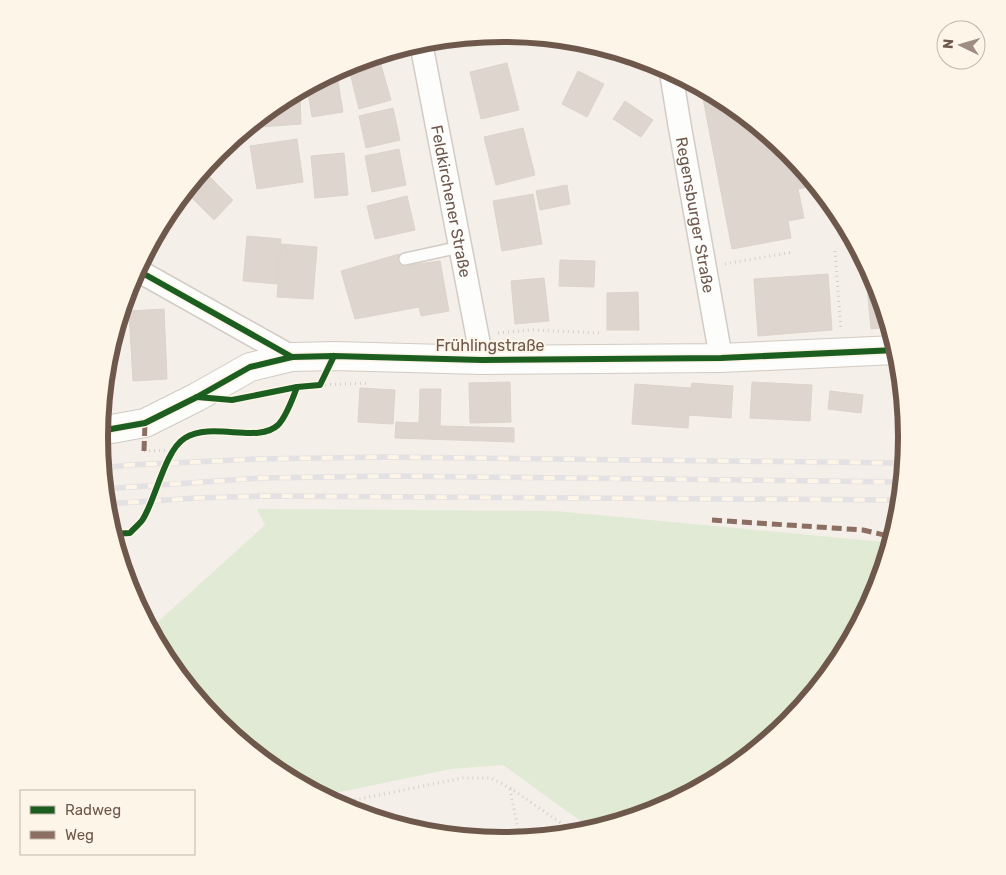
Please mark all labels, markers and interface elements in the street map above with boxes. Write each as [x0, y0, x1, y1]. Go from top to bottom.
north arrow [936, 20, 986, 70]
text: N [940, 38, 957, 50]
street label: Feldkirchener Straße [427, 123, 475, 279]
street label: Regensburger Straße [672, 135, 718, 295]
street label: Frühlingstraße [435, 336, 545, 355]
legend [20, 790, 195, 855]
text: Radweg [65, 801, 121, 819]
text: Weg [65, 826, 94, 844]

